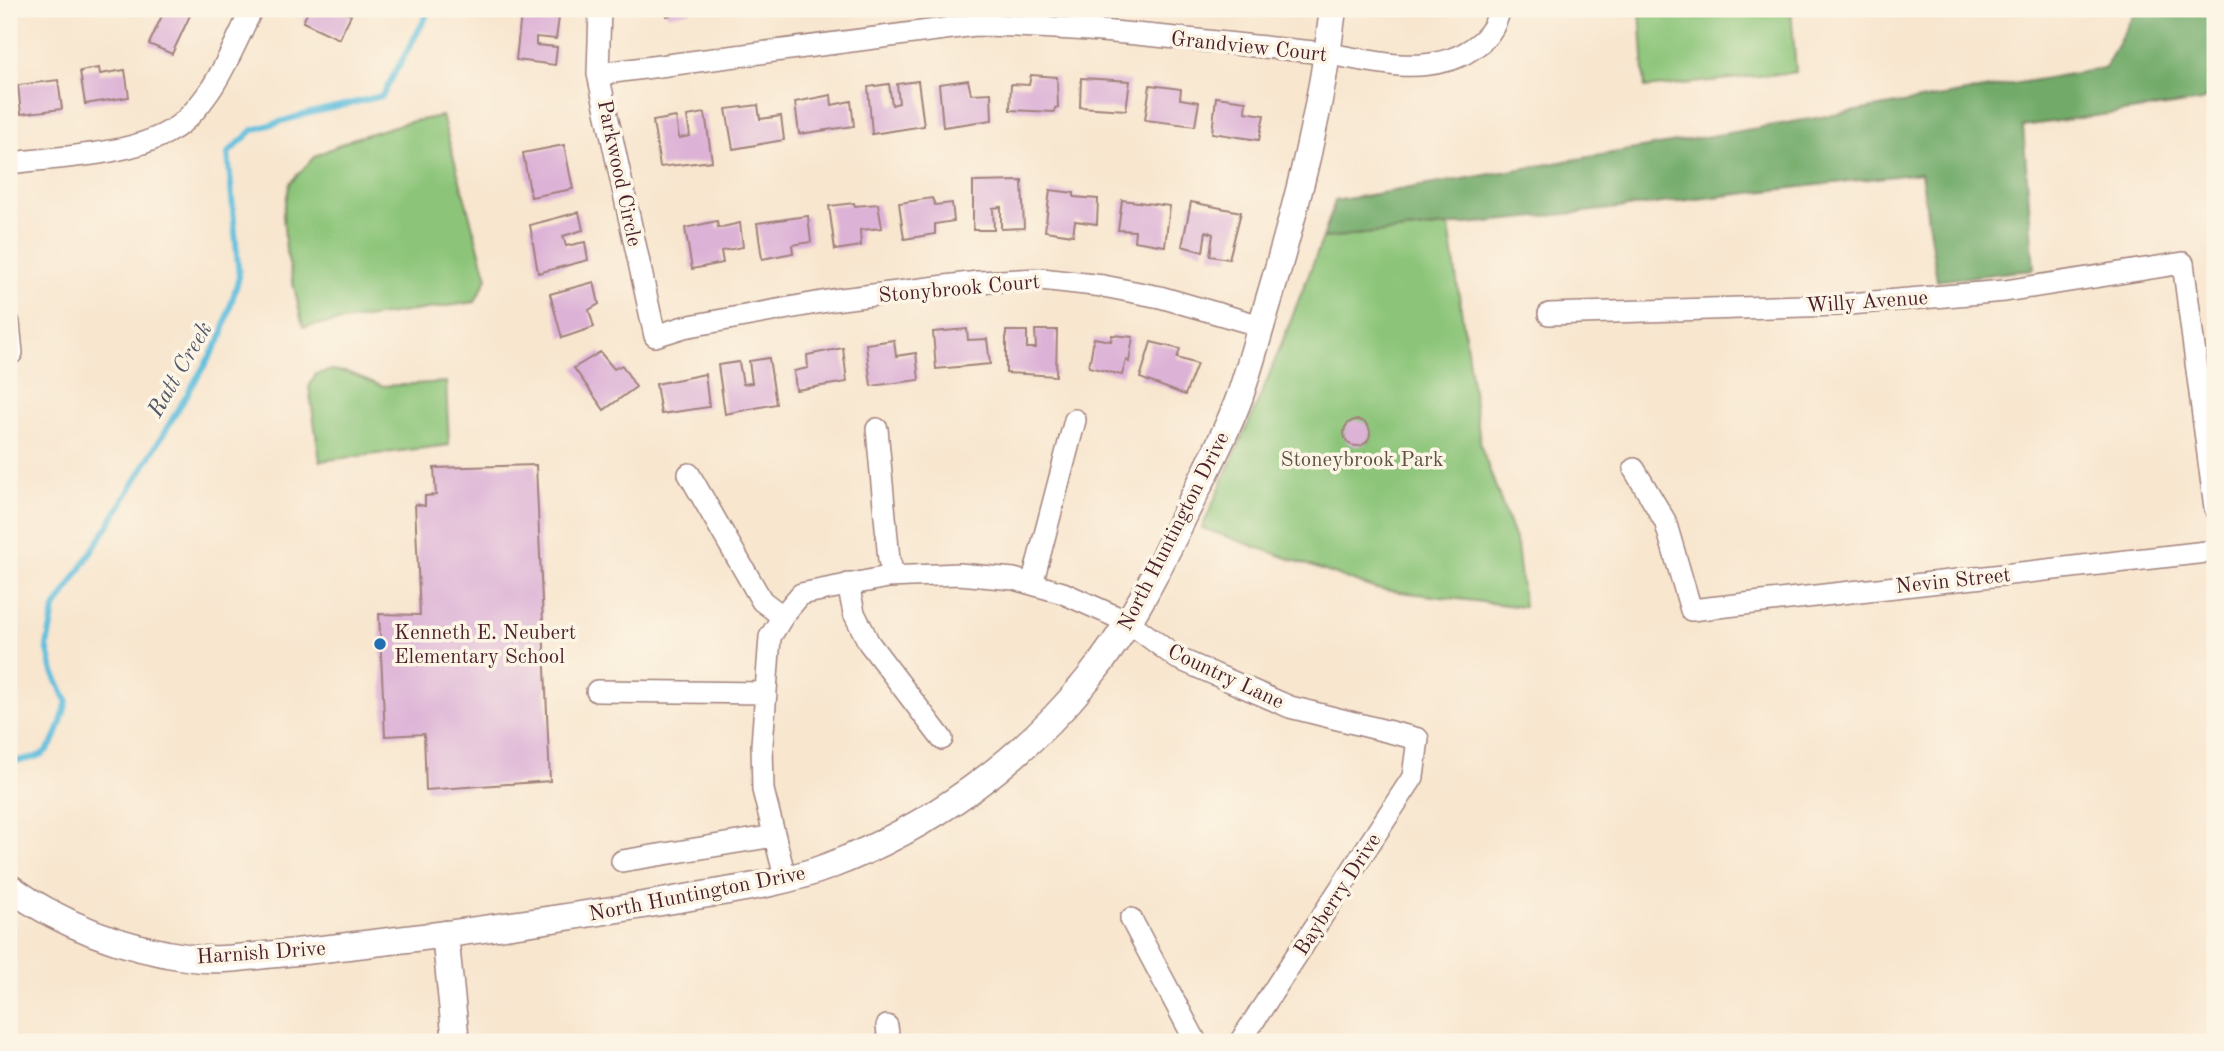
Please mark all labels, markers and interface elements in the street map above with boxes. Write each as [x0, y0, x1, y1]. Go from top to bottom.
street label: Grandview Court [1170, 29, 1328, 66]
street label: Parkwood Circle [593, 98, 644, 248]
street label: Stonybrook Court [878, 272, 1041, 307]
street label: Willy Avenue [1805, 288, 1929, 317]
water label: Ratt Creek [143, 318, 217, 422]
street label: North Huntington Drive [1115, 429, 1234, 635]
park label: Stoneybrook Park [1280, 450, 1444, 471]
street label: Nevin Street [1895, 565, 2012, 598]
place label: Kenneth E. Neubert Elementary School [394, 623, 576, 668]
marker: Kenneth E. Neubert Elementary School [372, 636, 388, 652]
street label: Country Lane [1164, 641, 1287, 713]
street label: Bayberry Drive [1291, 830, 1385, 960]
street label: North Huntington Drive [587, 863, 807, 926]
street label: Harnish Drive [196, 939, 326, 968]

